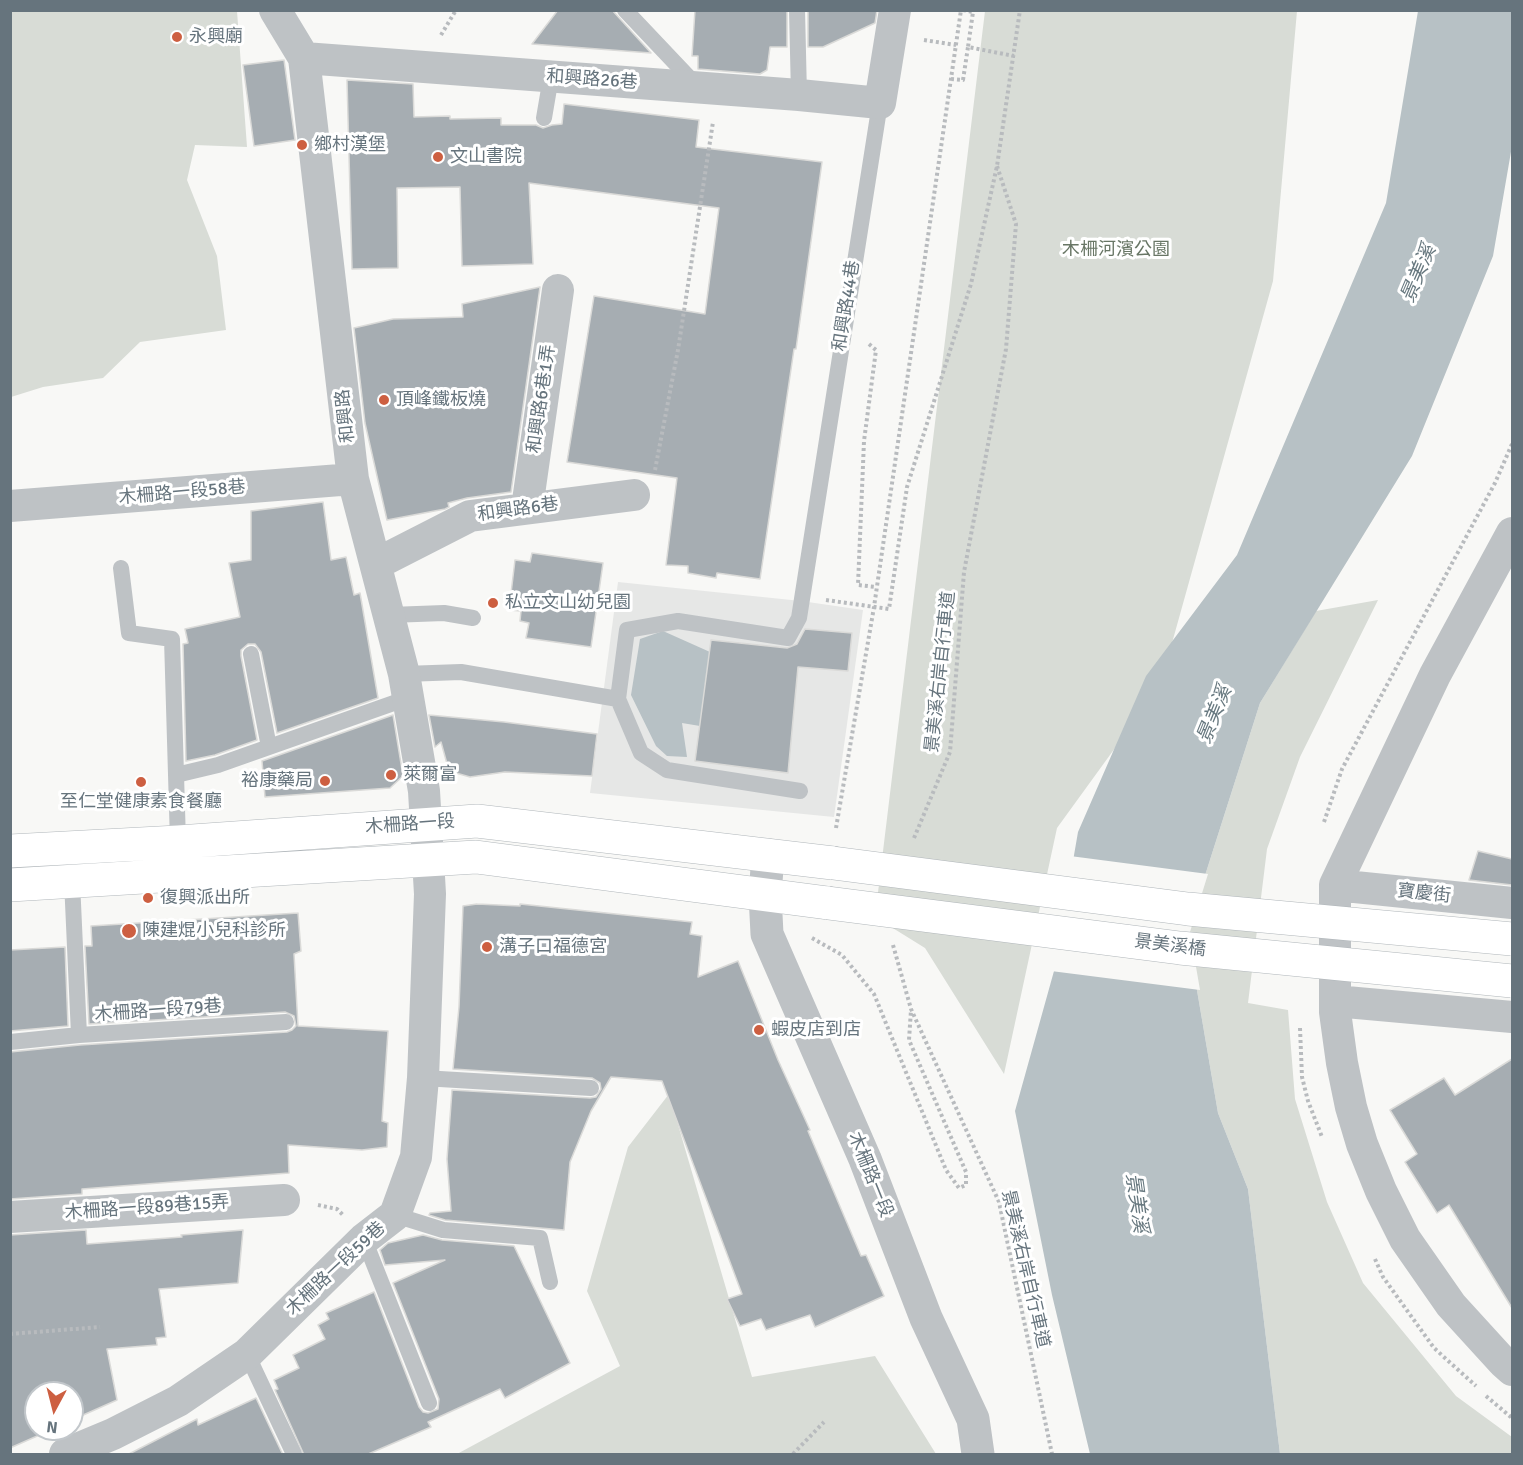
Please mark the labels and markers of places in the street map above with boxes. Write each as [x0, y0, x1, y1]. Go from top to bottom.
place label: 永興廟 [189, 26, 243, 48]
marker: 永興廟 [170, 30, 184, 44]
place label: 鄉村漢堡 [314, 134, 386, 156]
marker: 鄉村漢堡 [295, 138, 309, 152]
place label: 文山書院 [450, 146, 522, 168]
marker: 文山書院 [431, 150, 445, 164]
place label: 頂峰鐵板燒 [396, 389, 486, 411]
marker: 頂峰鐵板燒 [377, 393, 391, 407]
place label: 私立文山幼兒園 [505, 592, 631, 614]
marker: 私立文山幼兒園 [486, 596, 500, 610]
place label: 萊爾富 [403, 764, 457, 786]
marker: 萊爾富 [384, 768, 398, 782]
place label: 裕康藥局 [241, 770, 313, 792]
marker: 裕康藥局 [318, 774, 332, 788]
marker: 至仁堂健康素食餐廳 [134, 775, 148, 789]
place label: 至仁堂健康素食餐廳 [60, 791, 222, 813]
place label: 復興派出所 [160, 887, 250, 909]
marker: 復興派出所 [141, 891, 155, 905]
place label: 陳建焜小兒科診所 [142, 920, 286, 942]
marker: 陳建焜小兒科診所 [120, 922, 138, 940]
place label: 溝子口福德宮 [499, 936, 607, 958]
marker: 溝子口福德宮 [480, 940, 494, 954]
place label: 蝦皮店到店 [771, 1019, 861, 1041]
marker: 蝦皮店到店 [752, 1023, 766, 1037]

